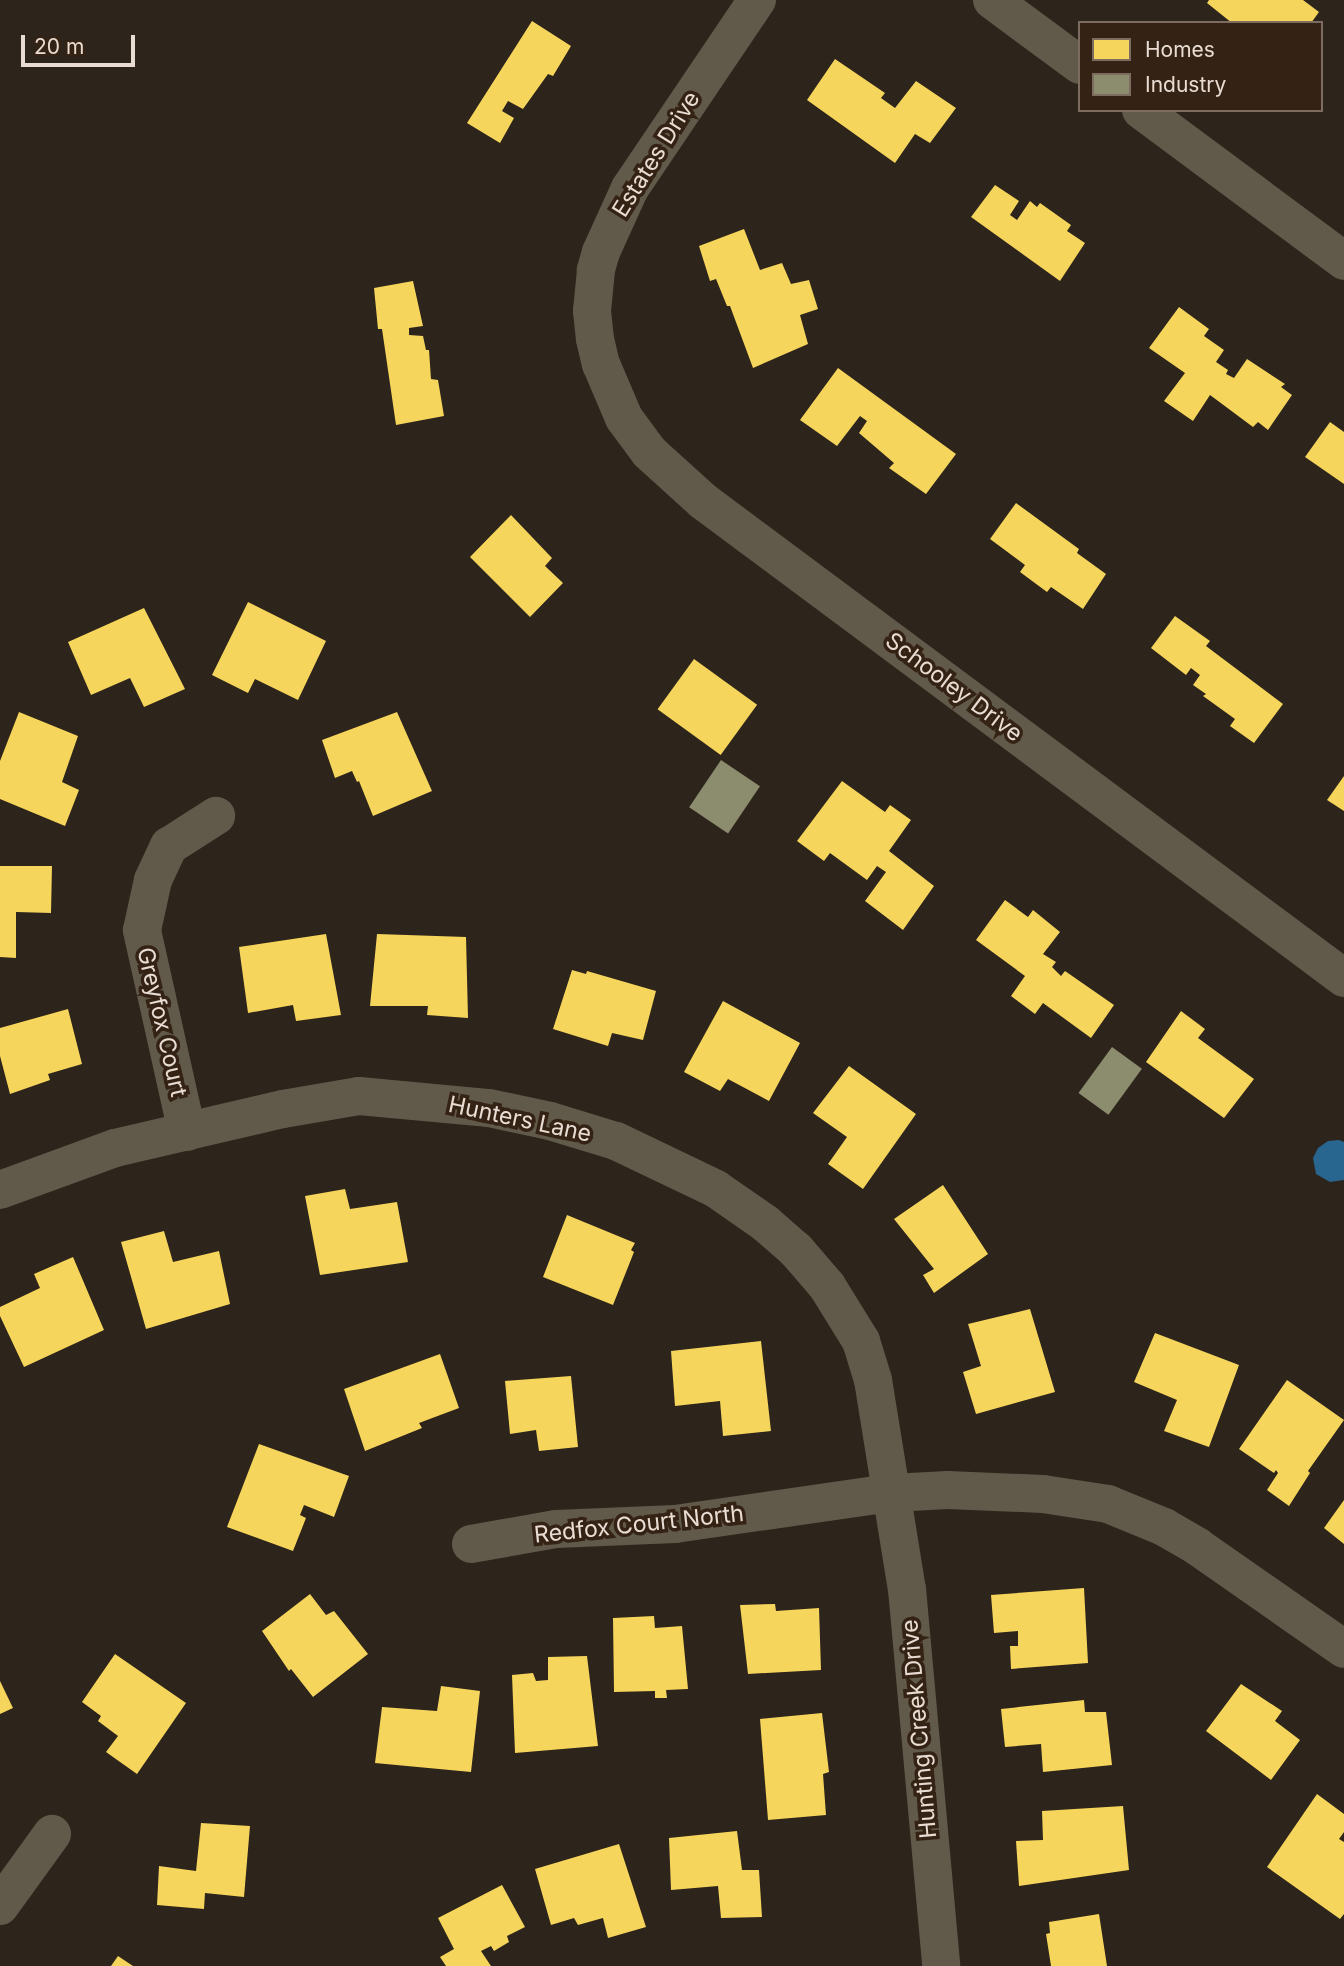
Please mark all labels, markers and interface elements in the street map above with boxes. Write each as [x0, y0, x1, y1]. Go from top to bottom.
scale bar [24, 21, 138, 65]
legend [1078, 21, 1323, 112]
text: 20 m [34, 34, 84, 59]
text: Homes [1145, 37, 1215, 62]
text: Industry [1145, 72, 1226, 97]
street label: Estates Drive [606, 86, 706, 222]
street label: Schooley Drive [880, 627, 1028, 747]
street label: Greyfox Court [131, 945, 193, 1099]
street label: Hunters Lane [446, 1090, 594, 1148]
street label: Redfox Court North [533, 1499, 745, 1549]
street label: Hunting Creek Drive [896, 1618, 942, 1840]

